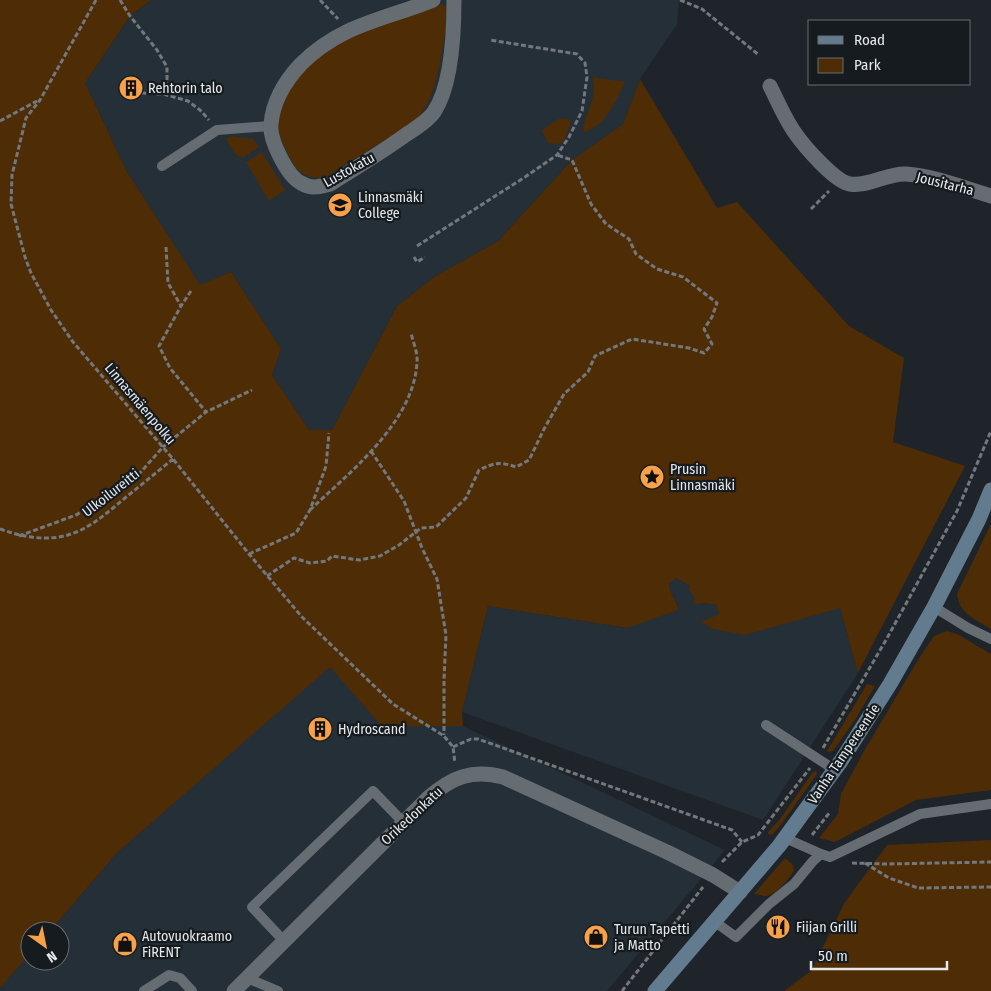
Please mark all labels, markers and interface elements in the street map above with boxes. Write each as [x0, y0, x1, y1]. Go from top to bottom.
legend [808, 20, 971, 85]
text: Road [854, 31, 885, 49]
text: Park [854, 56, 881, 74]
building icon: Rehtorin talo [118, 75, 144, 101]
place label: Rehtorin talo [148, 80, 223, 97]
street label: Lustokatu [320, 149, 378, 191]
street label: Jousitarha [915, 169, 976, 199]
place label: Linnasmäki College [358, 189, 423, 222]
school or university icon: Linnasmäki College [327, 192, 353, 218]
street label: Linnasmäenpolku [101, 360, 179, 448]
place label: Prusin Linnasmäki [670, 461, 735, 494]
place icon: Prusin Linnasmäki [639, 464, 665, 490]
street label: Ulkoilureitti [79, 465, 143, 521]
street label: Vanha Tampereentie [804, 701, 884, 807]
building icon: Hydroscand [307, 716, 333, 742]
place label: Hydroscand [338, 721, 406, 738]
street label: Orikedonkatu [378, 783, 446, 849]
restaurant icon: Fiijan Grilli [765, 914, 791, 940]
place label: Fiijan Grilli [796, 919, 857, 936]
north arrow [20, 921, 70, 971]
place label: Turun Tapetti ja Matto [613, 921, 690, 954]
shop icon: Turun Tapetti ja Matto [583, 924, 609, 950]
place label: Autovuokraamo FiRENT [142, 928, 232, 961]
shop icon: Autovuokraamo FiRENT [112, 931, 138, 957]
scale bar [811, 938, 947, 970]
text: N [44, 947, 60, 966]
text: 50 m [818, 947, 848, 965]

